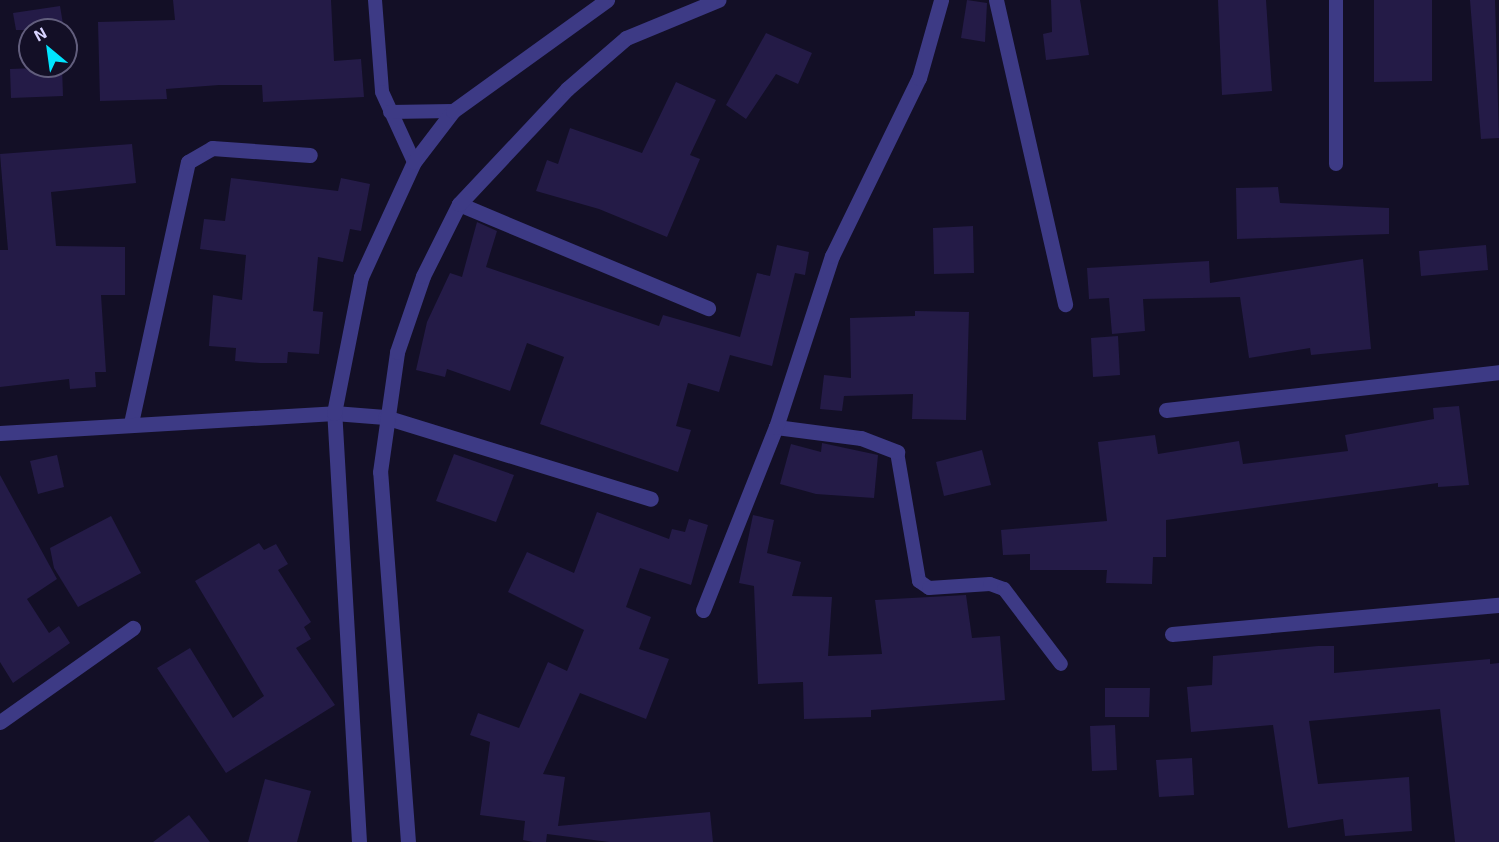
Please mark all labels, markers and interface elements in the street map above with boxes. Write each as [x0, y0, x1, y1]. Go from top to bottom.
north arrow [18, 18, 78, 78]
text: N [30, 22, 50, 45]

